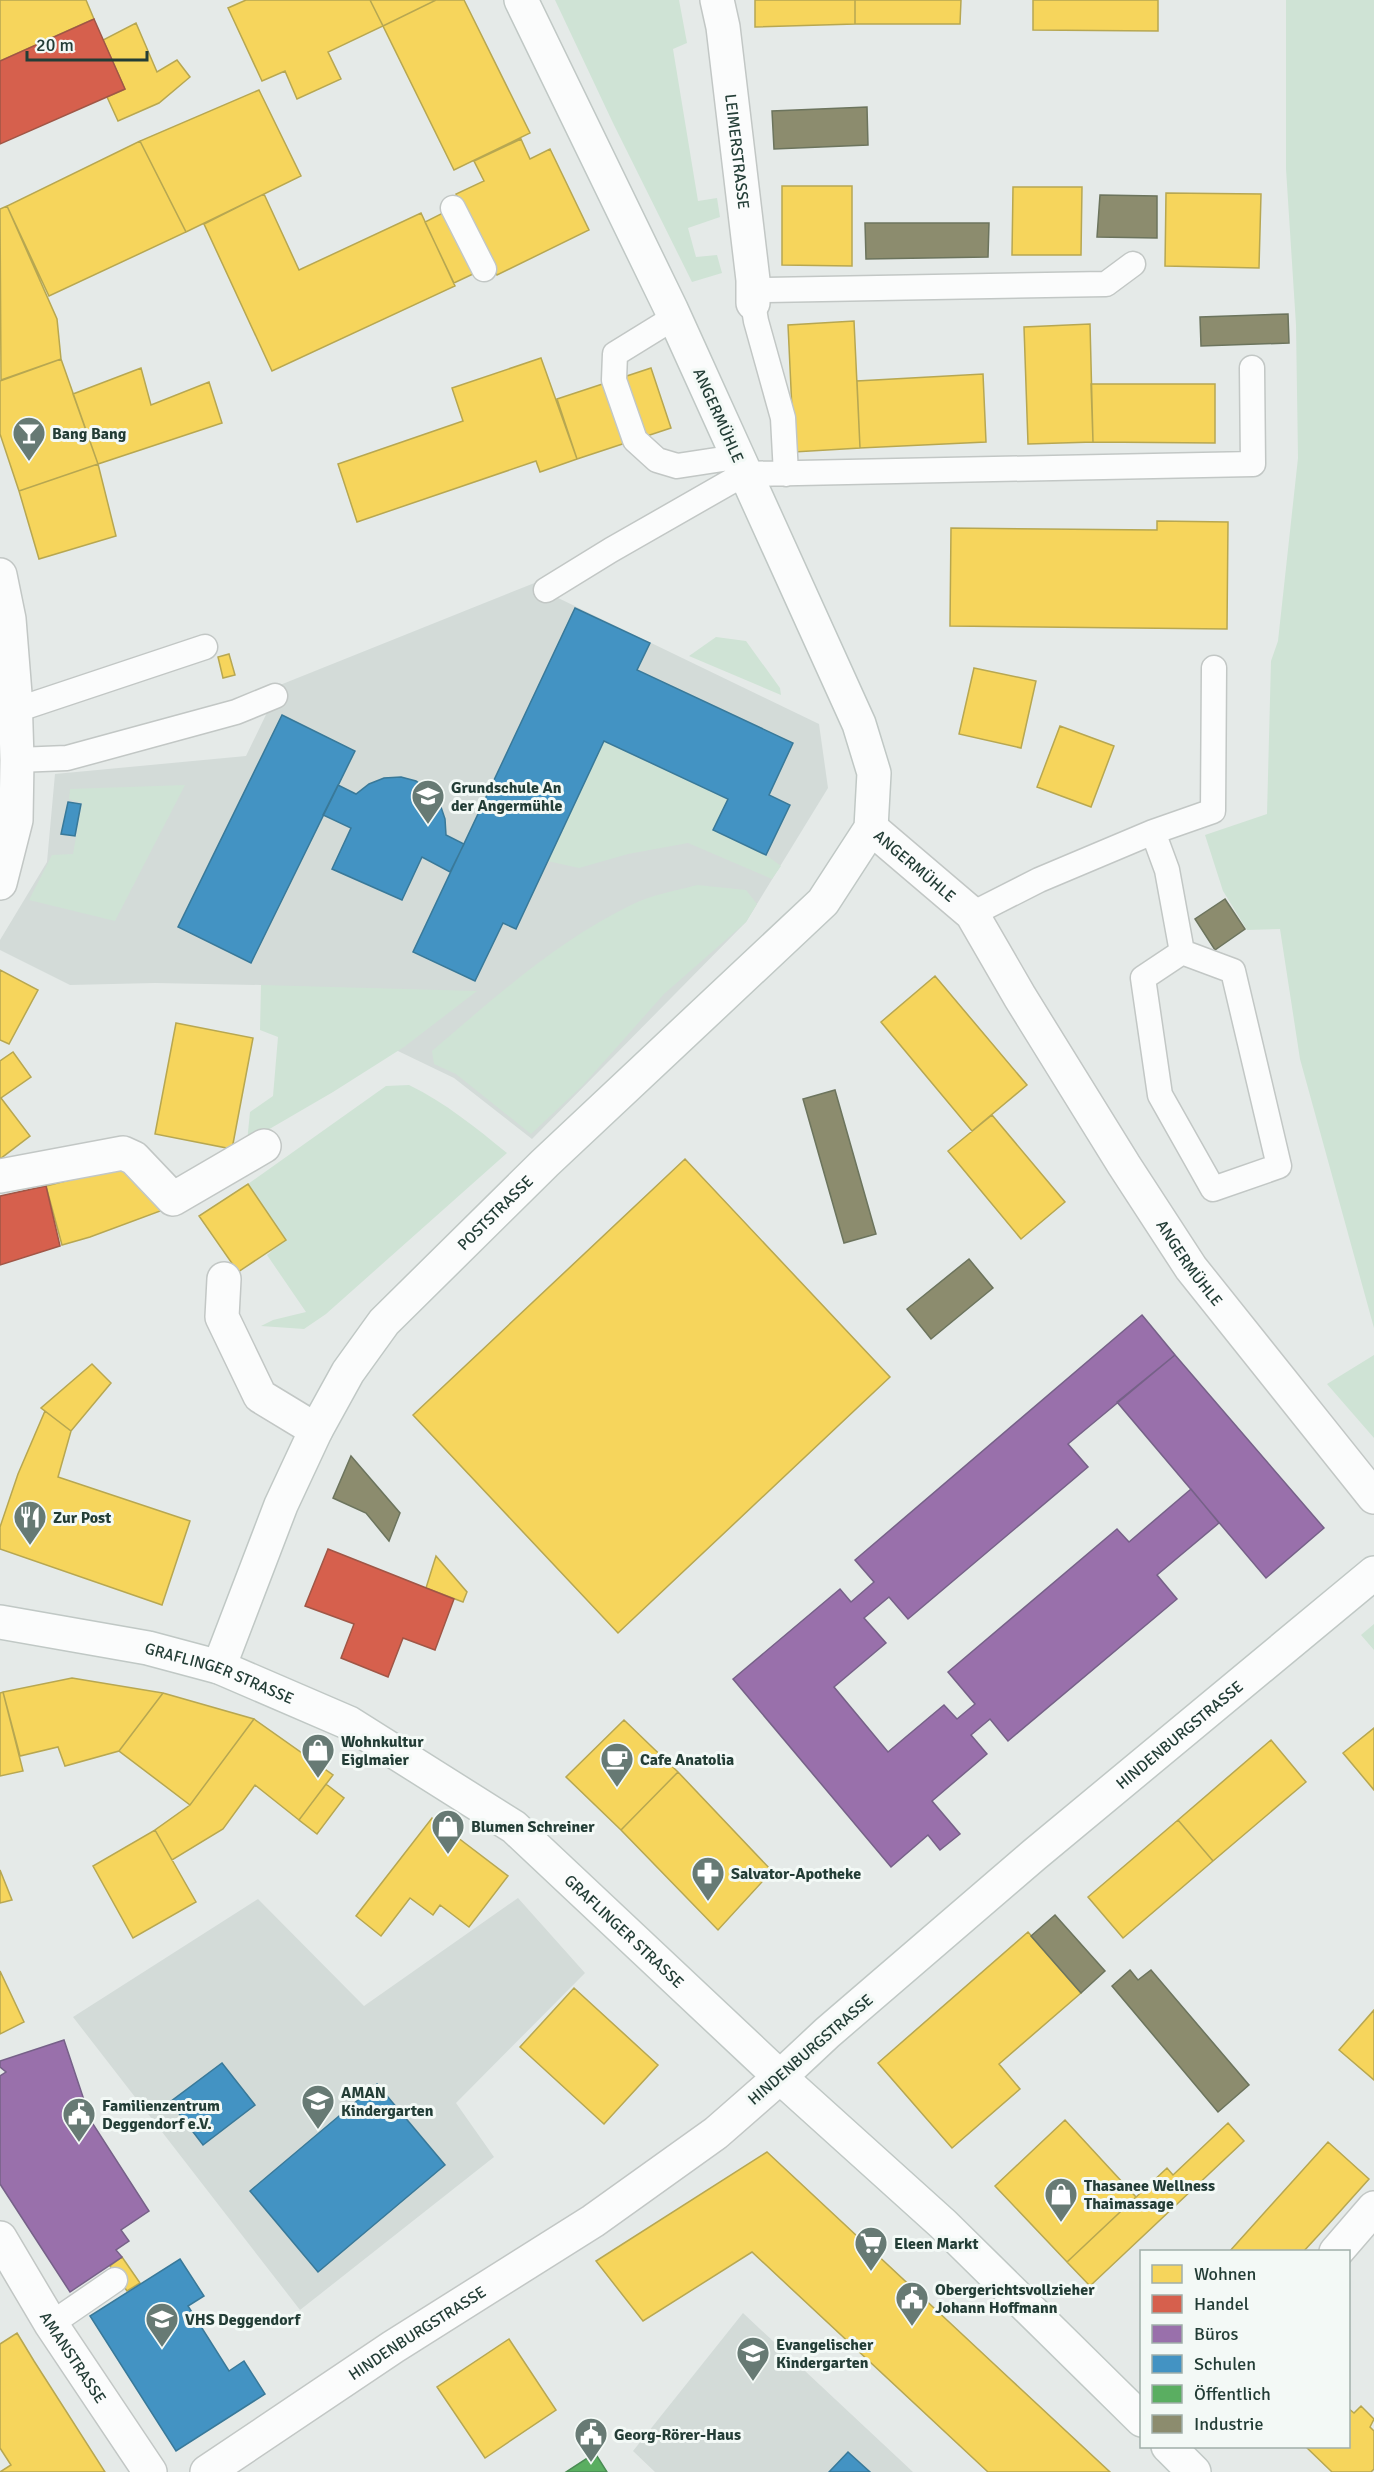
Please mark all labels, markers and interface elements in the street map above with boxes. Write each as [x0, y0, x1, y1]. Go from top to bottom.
scale bar [27, 24, 147, 62]
text: 20 m [36, 34, 74, 56]
street label: LEIMERSTRASSE [720, 93, 754, 210]
street label: ANGERMÜHLE [688, 365, 748, 466]
bar icon: Bang Bang [11, 415, 47, 462]
place label: Bang Bang [52, 424, 127, 444]
school or university icon: Grundschule An der Angermühle [410, 778, 446, 825]
place label: Grundschule An der Angermühle [451, 778, 563, 816]
street label: ANGERMÜHLE [869, 826, 960, 907]
street label: POSTSTRASSE [454, 1171, 538, 1255]
street label: ANGERMÜHLE [1151, 1216, 1227, 1311]
restaurant icon: Zur Post [12, 1499, 48, 1546]
place label: Zur Post [53, 1508, 111, 1528]
street label: GRAFLINGER STRASSE [143, 1639, 297, 1709]
street label: HINDENBURGSTRASSE [1112, 1677, 1248, 1794]
shop icon: Wohnkultur Eiglmaier [300, 1732, 336, 1779]
place label: Wohnkultur Eiglmaier [341, 1732, 424, 1770]
cafe icon: Cafe Anatolia [599, 1741, 635, 1788]
place label: Cafe Anatolia [640, 1750, 734, 1770]
shop icon: Blumen Schreiner [430, 1808, 466, 1855]
place label: Blumen Schreiner [471, 1817, 595, 1837]
pharmacy icon: Salvator-Apotheke [690, 1855, 726, 1902]
place label: Salvator-Apotheke [731, 1864, 861, 1884]
street label: GRAFLINGER STRASSE [560, 1871, 688, 1993]
street label: HINDENBURGSTRASSE [744, 1990, 877, 2110]
school or university icon: AMAN Kindergarten [300, 2083, 336, 2130]
place label: AMAN Kindergarten [341, 2083, 434, 2121]
public building icon: Familienzentrum Deggendorf e.V. [61, 2096, 97, 2143]
place label: Familienzentrum Deggendorf e.V. [102, 2096, 220, 2134]
shop icon: Thasanee Wellness Thaimassage [1043, 2176, 1079, 2223]
place label: Thasanee Wellness Thaimassage [1084, 2176, 1215, 2214]
supermarket icon: Eleen Markt [853, 2225, 889, 2272]
place label: Eleen Markt [894, 2234, 978, 2254]
legend [1140, 2250, 1350, 2448]
text: Wohnen [1194, 2263, 1256, 2285]
public building icon: Obergerichtsvollzieher Johann Hoffmann [894, 2280, 930, 2327]
place label: Obergerichtsvollzieher Johann Hoffmann [935, 2280, 1095, 2318]
street label: HINDENBURGSTRASSE [345, 2282, 490, 2385]
text: Handel [1194, 2293, 1249, 2315]
school or university icon: VHS Deggendorf [144, 2301, 180, 2348]
street label: AMANSTRASSE [35, 2308, 110, 2407]
place label: VHS Deggendorf [185, 2310, 302, 2330]
text: Büros [1194, 2323, 1238, 2345]
school or university icon: Evangelischer Kindergarten [735, 2335, 771, 2382]
place label: Evangelischer Kindergarten [776, 2335, 874, 2373]
text: Schulen [1194, 2353, 1256, 2375]
text: Öffentlich [1194, 2383, 1271, 2405]
text: Industrie [1194, 2413, 1264, 2435]
public building icon: Georg-Rörer-Haus [573, 2416, 609, 2463]
place label: Georg-Rörer-Haus [614, 2425, 741, 2445]

